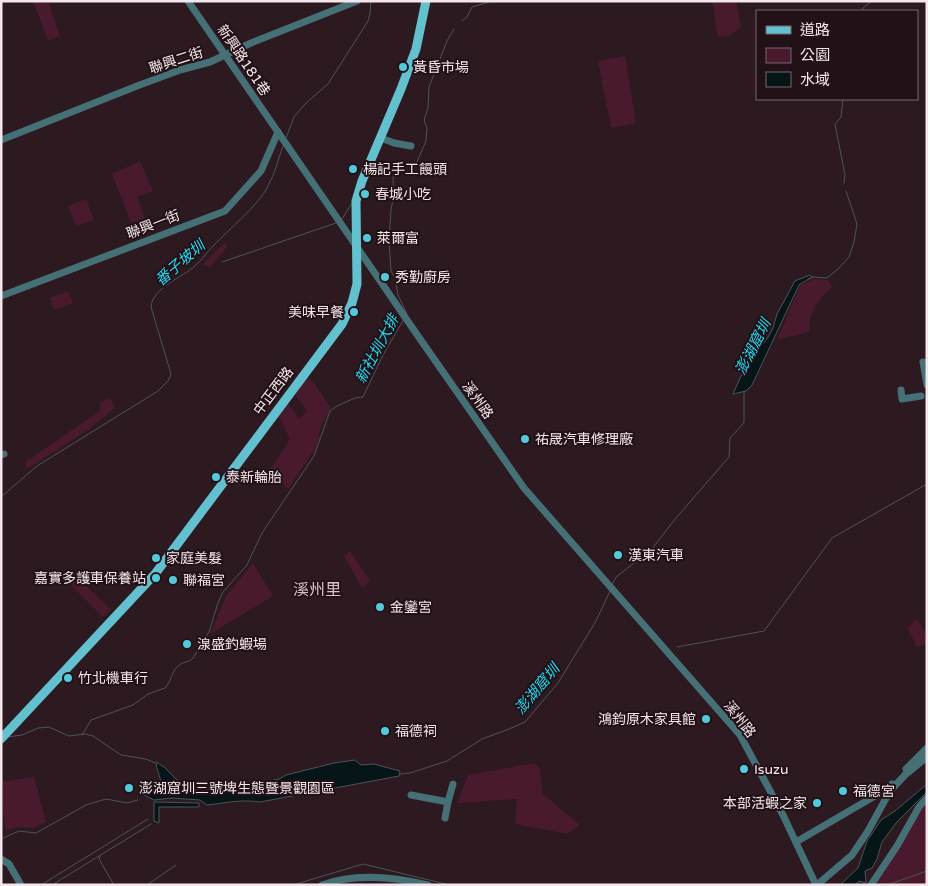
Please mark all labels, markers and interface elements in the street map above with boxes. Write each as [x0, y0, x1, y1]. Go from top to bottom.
legend [756, 10, 918, 100]
street label: 新興路181巷 [214, 21, 274, 99]
text: 道路 [800, 21, 830, 39]
street label: 聯興二街 [147, 44, 205, 77]
text: 公園 [800, 46, 830, 64]
place label: 黃昏市場 [413, 59, 469, 76]
marker: 黃昏市場 [397, 61, 409, 73]
text: 水域 [800, 71, 830, 89]
place label: 楊記手工饅頭 [363, 161, 447, 178]
marker: 楊記手工饅頭 [347, 163, 359, 175]
place label: 春城小吃 [375, 186, 431, 203]
marker: 春城小吃 [359, 188, 371, 200]
street label: 聯興一街 [124, 206, 182, 242]
place label: 萊爾富 [377, 230, 419, 247]
marker: 萊爾富 [361, 232, 373, 244]
water label: 番子坡圳 [151, 235, 210, 289]
place label: 秀勤廚房 [395, 269, 451, 286]
marker: 秀勤廚房 [379, 271, 391, 283]
place label: 美味早餐 [288, 304, 344, 321]
marker: 美味早餐 [348, 306, 360, 318]
water label: 新社圳大排 [351, 310, 403, 386]
water label: 澎湖窟圳 [731, 314, 776, 378]
street label: 中正西路 [250, 364, 297, 419]
street label: 溪州路 [459, 378, 497, 422]
place label: 祐晟汽車修理廠 [535, 431, 633, 448]
marker: 祐晟汽車修理廠 [519, 433, 531, 445]
place label: 泰新輪胎 [226, 469, 282, 486]
marker: 泰新輪胎 [210, 471, 222, 483]
place label: 漢東汽車 [628, 547, 684, 564]
marker: 漢東汽車 [612, 549, 624, 561]
place label: 家庭美髮 [166, 550, 222, 567]
marker: 家庭美髮 [150, 552, 162, 564]
place label: 嘉實多護車保養站 [34, 570, 146, 587]
marker: 嘉實多護車保養站 [150, 572, 162, 584]
place label: 聯福宮 [183, 572, 225, 589]
marker: 聯福宮 [167, 574, 179, 586]
district label: 溪州里 [293, 580, 341, 600]
place label: 金鑾宮 [390, 599, 432, 616]
marker: 金鑾宮 [374, 601, 386, 613]
place label: 湶盛釣蝦場 [197, 636, 267, 653]
marker: 湶盛釣蝦場 [181, 638, 193, 650]
water label: 澎湖窟圳 [511, 659, 564, 718]
place label: 竹北機車行 [78, 670, 148, 687]
marker: 竹北機車行 [62, 672, 74, 684]
street label: 溪州路 [720, 698, 759, 741]
place label: 鴻鈞原木家具館 [598, 711, 696, 728]
marker: 鴻鈞原木家具館 [700, 713, 712, 725]
place label: 福德祠 [395, 723, 437, 740]
marker: 福德祠 [379, 725, 391, 737]
place label: Isuzu [754, 761, 789, 778]
marker: Isuzu [738, 763, 750, 775]
place label: 澎湖窟圳三號埤生態暨景觀園區 [139, 780, 335, 797]
marker: 澎湖窟圳三號埤生態暨景觀園區 [123, 782, 135, 794]
place label: 福德宮 [853, 783, 895, 800]
marker: 福德宮 [837, 785, 849, 797]
place label: 本部活蝦之家 [723, 795, 807, 812]
marker: 本部活蝦之家 [811, 797, 823, 809]

